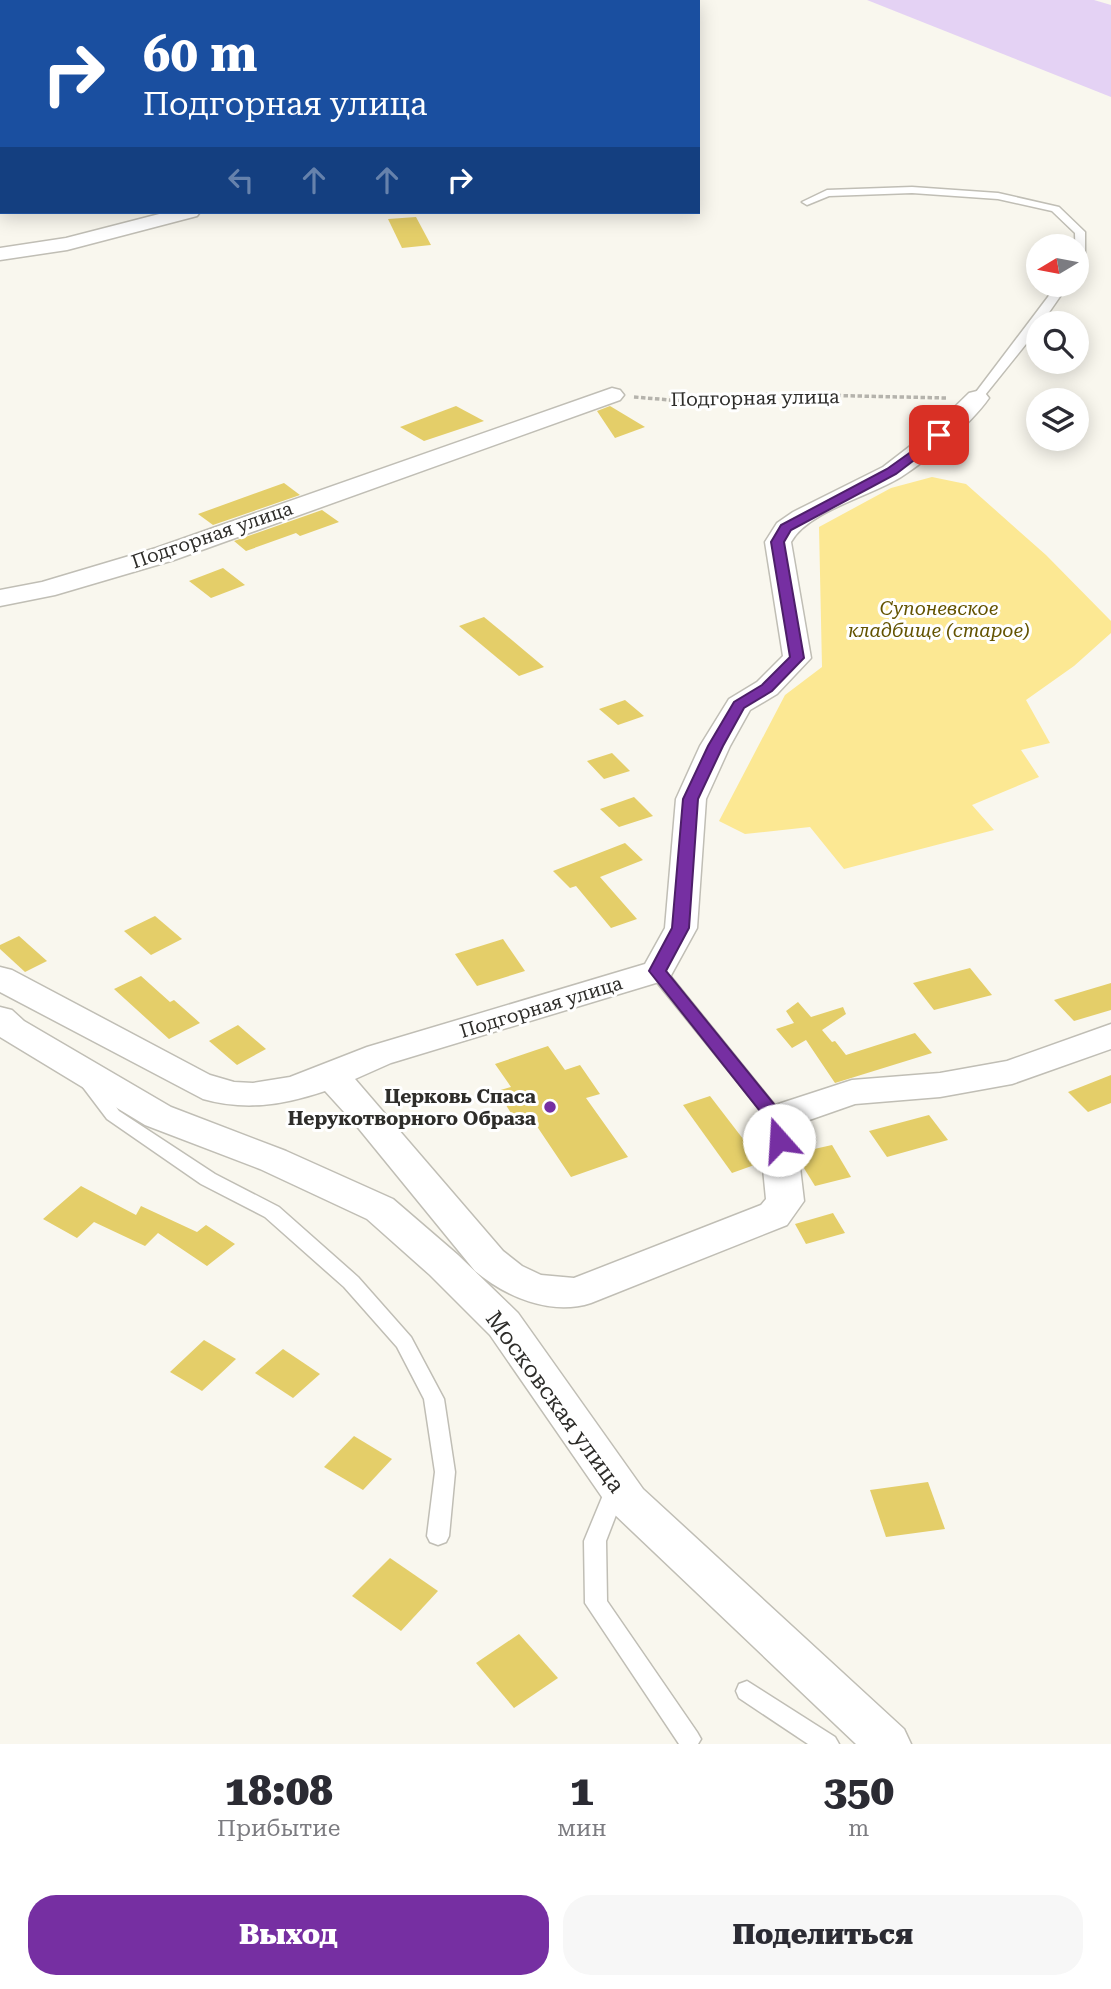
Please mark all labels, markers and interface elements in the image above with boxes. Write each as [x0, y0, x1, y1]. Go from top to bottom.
text: 60 m [143, 26, 258, 83]
icon: right [28, 28, 119, 119]
text: Подгорная улица [143, 85, 427, 123]
icon: left [222, 161, 260, 199]
icon: ahead [295, 161, 333, 199]
icon: ahead [368, 161, 406, 199]
icon: right [441, 161, 479, 199]
north arrow [1026, 234, 1088, 298]
map controls [1026, 234, 1089, 451]
button: search [1026, 311, 1089, 374]
street label: Подгорная улица [670, 385, 840, 411]
button: layers [1026, 388, 1089, 451]
pin [909, 405, 969, 465]
icon: arrive [920, 416, 958, 454]
street label: Подгорная улица [128, 496, 296, 573]
park label: Супоневское кладбище (старое) [848, 597, 1030, 642]
street label: Подгорная улица [457, 971, 626, 1043]
place label: Церковь Спаса Нерукотворного Образа [288, 1085, 536, 1130]
marker: Церковь Спаса Нерукотворного Образа [542, 1099, 558, 1115]
position arrow [742, 1103, 816, 1177]
street label: Московская улица [480, 1306, 630, 1499]
text: 18:08 [225, 1766, 333, 1815]
text: 1 [570, 1766, 594, 1815]
text: 350 [823, 1766, 894, 1815]
text: Прибытие [217, 1815, 340, 1842]
text: мин [557, 1815, 606, 1842]
text: m [848, 1815, 869, 1842]
button: Выход [28, 1895, 549, 1975]
button: Поделиться [563, 1895, 1083, 1975]

